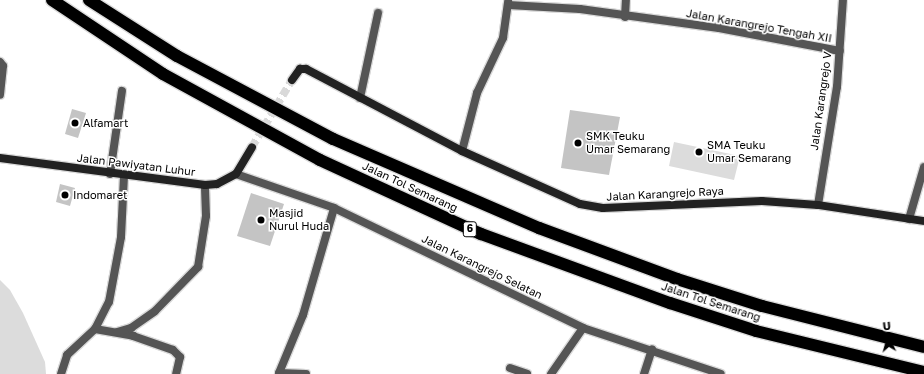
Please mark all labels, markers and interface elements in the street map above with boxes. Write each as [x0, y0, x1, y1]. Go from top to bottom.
street label: Jalan Karangrejo Tengah XII [685, 7, 833, 45]
street label: Jalan Karangrejo V [808, 51, 834, 151]
place label: Alfamart [83, 116, 128, 130]
marker: Alfamart [70, 118, 80, 128]
place label: SMK Teuku Umar Semarang [586, 130, 670, 156]
marker: SMK Teuku Umar Semarang [573, 138, 583, 148]
place label: SMA Teuku Umar Semarang [707, 139, 791, 165]
marker: SMA Teuku Umar Semarang [694, 147, 704, 157]
street label: Jalan Pawiyatan Luhur [76, 151, 196, 179]
street label: Jalan Tol Semarang [360, 159, 460, 215]
street label: Jalan Karangrejo Raya [606, 184, 724, 204]
place label: Indomaret [73, 188, 127, 202]
marker: Indomaret [60, 190, 70, 200]
place label: Masjid Nurul Huda [269, 207, 329, 233]
marker: Masjid Nurul Huda [256, 215, 266, 225]
road number: 6 [462, 221, 478, 237]
street label: Jalan Karangrejo Selatan [420, 232, 544, 302]
street label: Jalan Tol Semarang [660, 280, 762, 324]
north arrow [868, 318, 908, 358]
text: U [882, 319, 891, 332]

